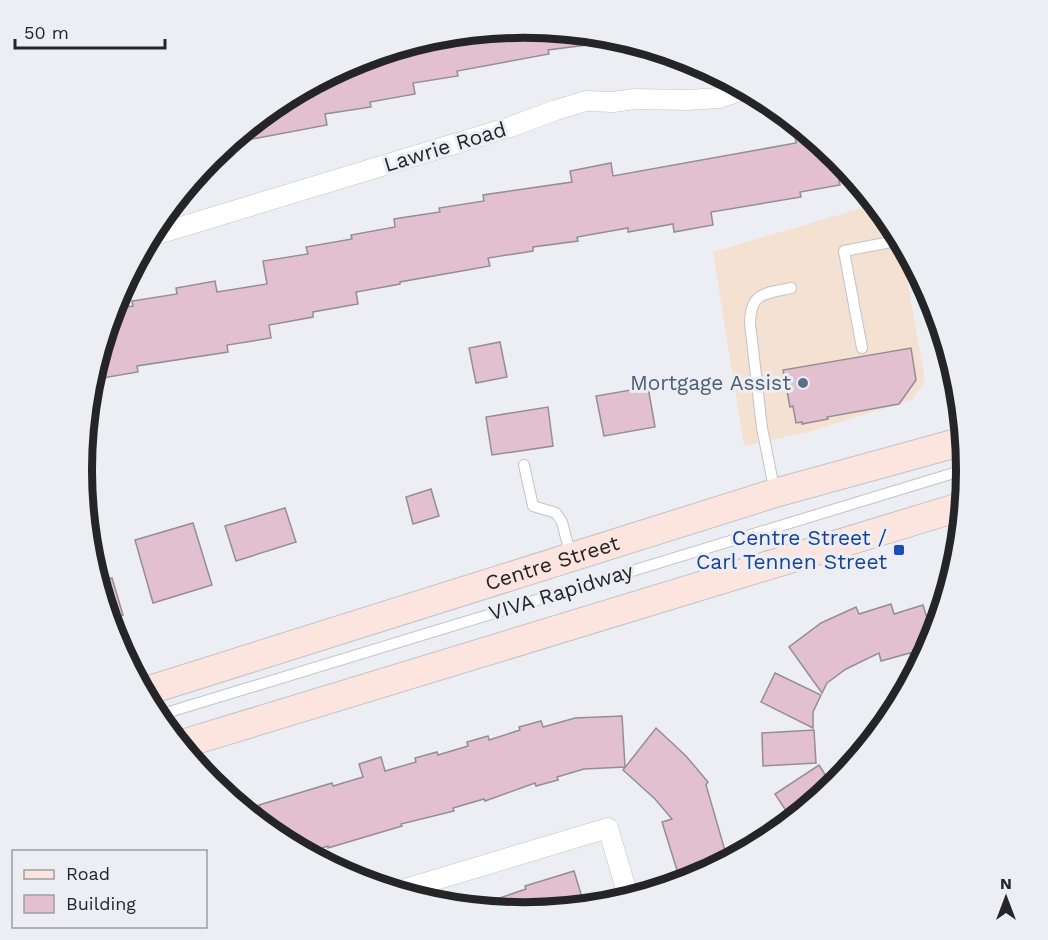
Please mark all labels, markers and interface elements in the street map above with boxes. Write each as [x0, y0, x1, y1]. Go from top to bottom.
scale bar [15, 12, 165, 50]
text: 50 m [24, 22, 69, 43]
street label: Lawrie Road [381, 116, 509, 177]
place label: Mortgage Assist [630, 370, 791, 395]
marker: Mortgage Assist [796, 376, 810, 390]
place label: Centre Street / Carl Tennen Street [696, 525, 887, 574]
street label: Centre Street [482, 530, 622, 595]
marker: Centre Street / Carl Tennen Street [892, 543, 906, 557]
street label: VIVA Rapidway [486, 558, 636, 625]
legend [12, 850, 207, 928]
text: Road [66, 863, 110, 884]
north arrow [976, 868, 1036, 928]
text: N [1000, 874, 1012, 893]
text: Building [66, 893, 136, 914]

